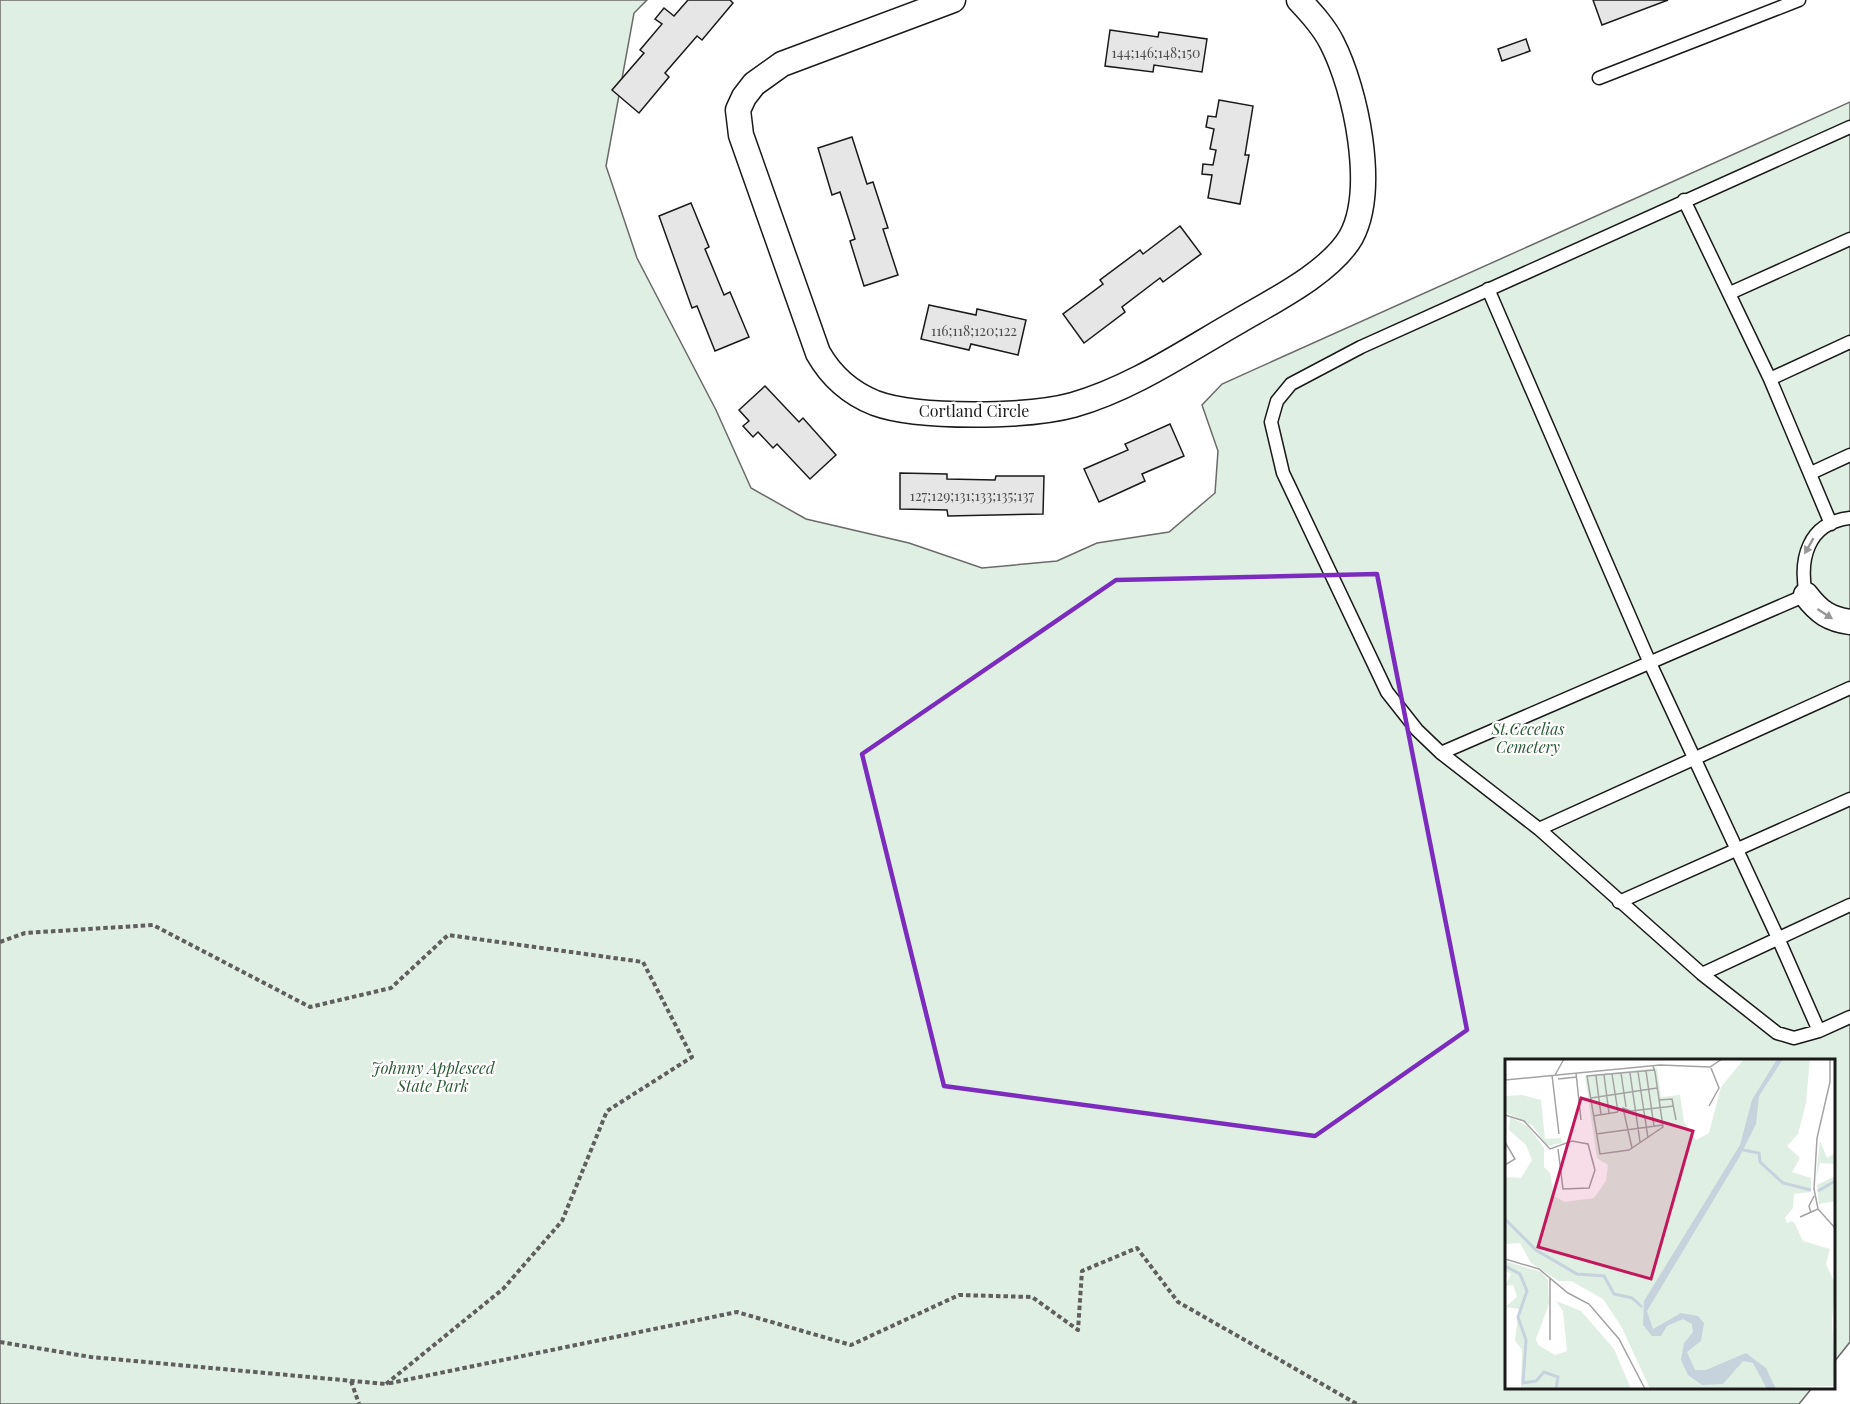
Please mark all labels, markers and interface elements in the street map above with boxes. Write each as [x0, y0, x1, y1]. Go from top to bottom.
house number: 144;146;148;150 [1112, 43, 1200, 62]
house number: 116;118;120;122 [931, 321, 1017, 340]
street label: Cortland Circle [919, 400, 1029, 421]
house number: 127;129;131;133;135;137 [910, 486, 1035, 505]
one-way arrow [1804, 538, 1815, 554]
one-way arrow [1817, 608, 1833, 619]
park label: St.Cecelias Cemetery [1490, 718, 1565, 757]
park label: Johnny Appleseed State Park [371, 1057, 496, 1096]
inset map [1505, 1059, 1835, 1389]

